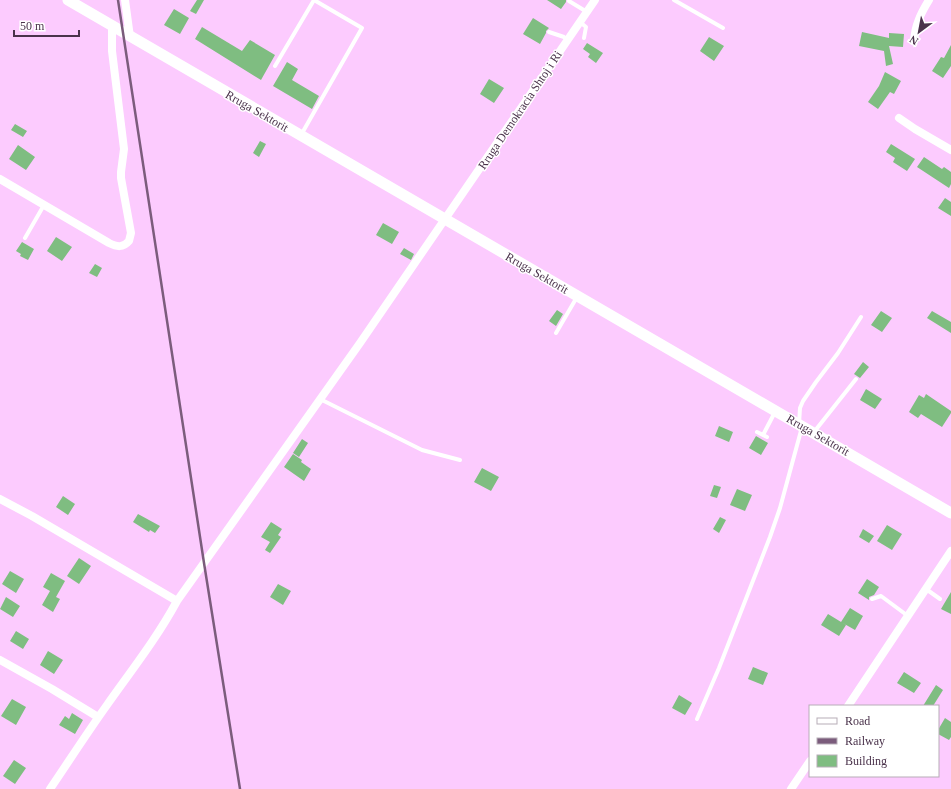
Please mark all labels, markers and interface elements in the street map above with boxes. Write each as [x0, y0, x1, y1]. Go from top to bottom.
scale bar [14, 12, 79, 38]
north arrow [899, 12, 939, 52]
text: 50 m [20, 19, 45, 33]
text: N [907, 33, 920, 48]
street label: Rruga Demokracia Shtoj i Ri [475, 48, 565, 172]
street label: Rruga Sektorit [223, 87, 292, 135]
street label: Rruga Sektorit [503, 249, 572, 297]
street label: Rruga Sektorit [784, 411, 853, 459]
legend [809, 705, 939, 777]
text: Road [845, 714, 870, 728]
text: Railway [845, 734, 885, 748]
text: Building [845, 754, 887, 768]

